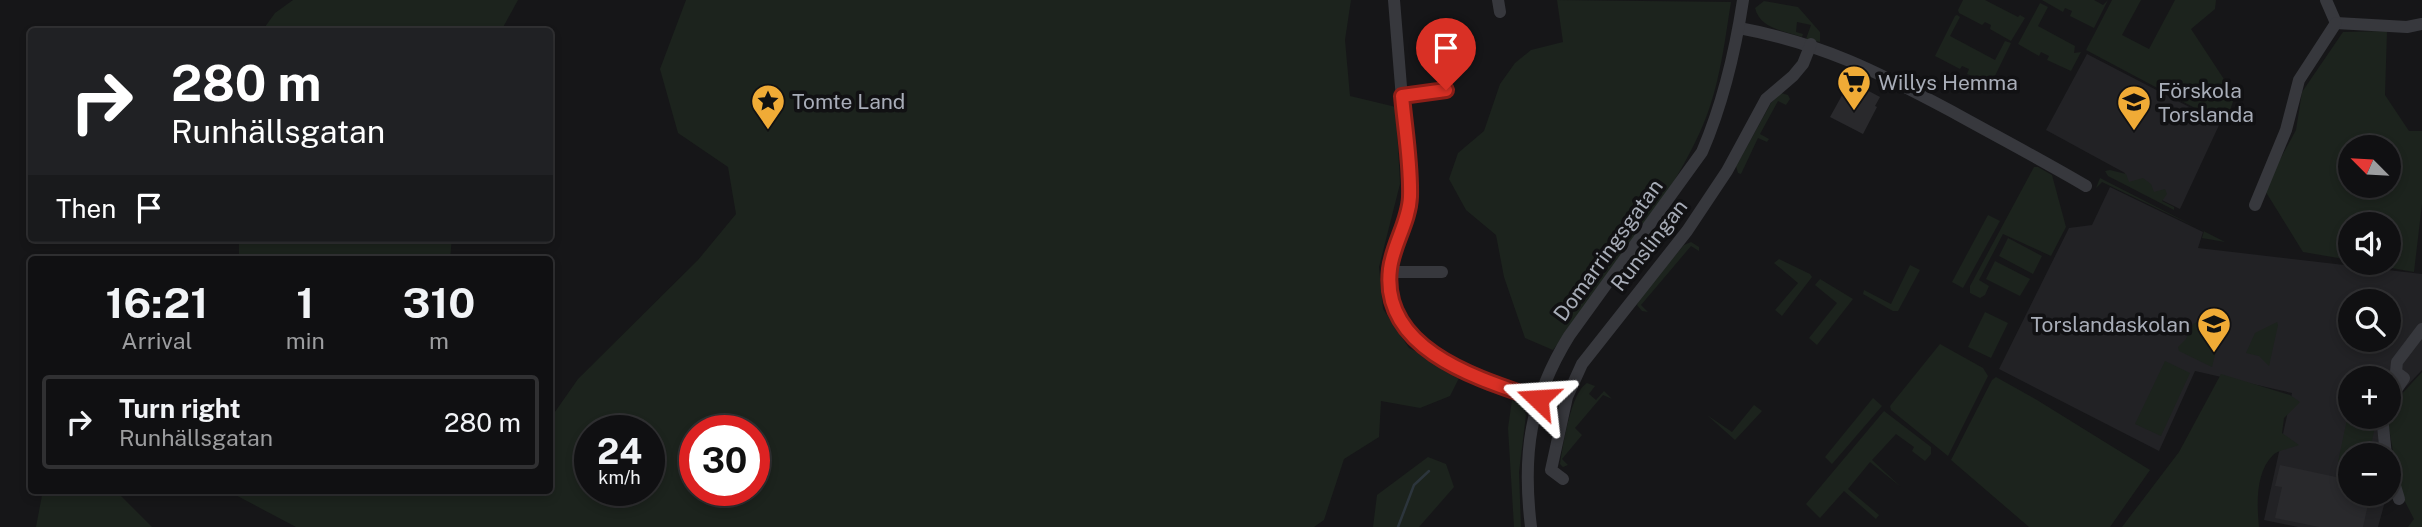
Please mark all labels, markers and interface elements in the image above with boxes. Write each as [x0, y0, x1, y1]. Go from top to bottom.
pin [1416, 18, 1476, 90]
icon: arrive [1427, 29, 1465, 67]
text: 280 m [171, 54, 321, 112]
icon: right [56, 56, 147, 147]
supermarket icon: Willys Hemma [1835, 63, 1873, 112]
place label: Willys Hemma [1878, 70, 2018, 95]
place label: Förskola Torslanda [2158, 78, 2254, 127]
place icon: Tomte Land [749, 82, 787, 131]
school or university icon: Förskola Torslanda [2115, 83, 2153, 132]
place label: Tomte Land [792, 89, 905, 114]
text: Runhällsgatan [171, 113, 385, 150]
north arrow [2338, 135, 2401, 198]
map controls [2338, 135, 2401, 506]
street label: Domarringsgatan [1548, 174, 1668, 326]
icon: arrive [130, 189, 168, 227]
text: Then [56, 193, 116, 224]
street label: Runslingan [1606, 194, 1692, 296]
button: sound [2338, 212, 2401, 275]
text: 16:21 [106, 278, 208, 327]
text: 1 [296, 278, 314, 327]
text: 310 [402, 278, 475, 327]
button: search [2338, 289, 2401, 352]
school or university icon: Torslandaskolan [2195, 305, 2233, 354]
place label: Torslandaskolan [2031, 312, 2190, 337]
text: Arrival [121, 327, 192, 354]
text: min [286, 327, 325, 354]
text: m [429, 327, 449, 354]
position arrow [1501, 362, 1575, 436]
button: + [2338, 366, 2401, 429]
text: Turn right [119, 393, 241, 424]
icon: right [60, 403, 98, 441]
text: 280 m [444, 407, 521, 438]
speed limit sign: 30 [679, 415, 770, 506]
text: Runhällsgatan [119, 424, 273, 451]
text: 24 [597, 431, 642, 472]
button: − [2338, 443, 2401, 506]
text: km/h [598, 467, 641, 488]

